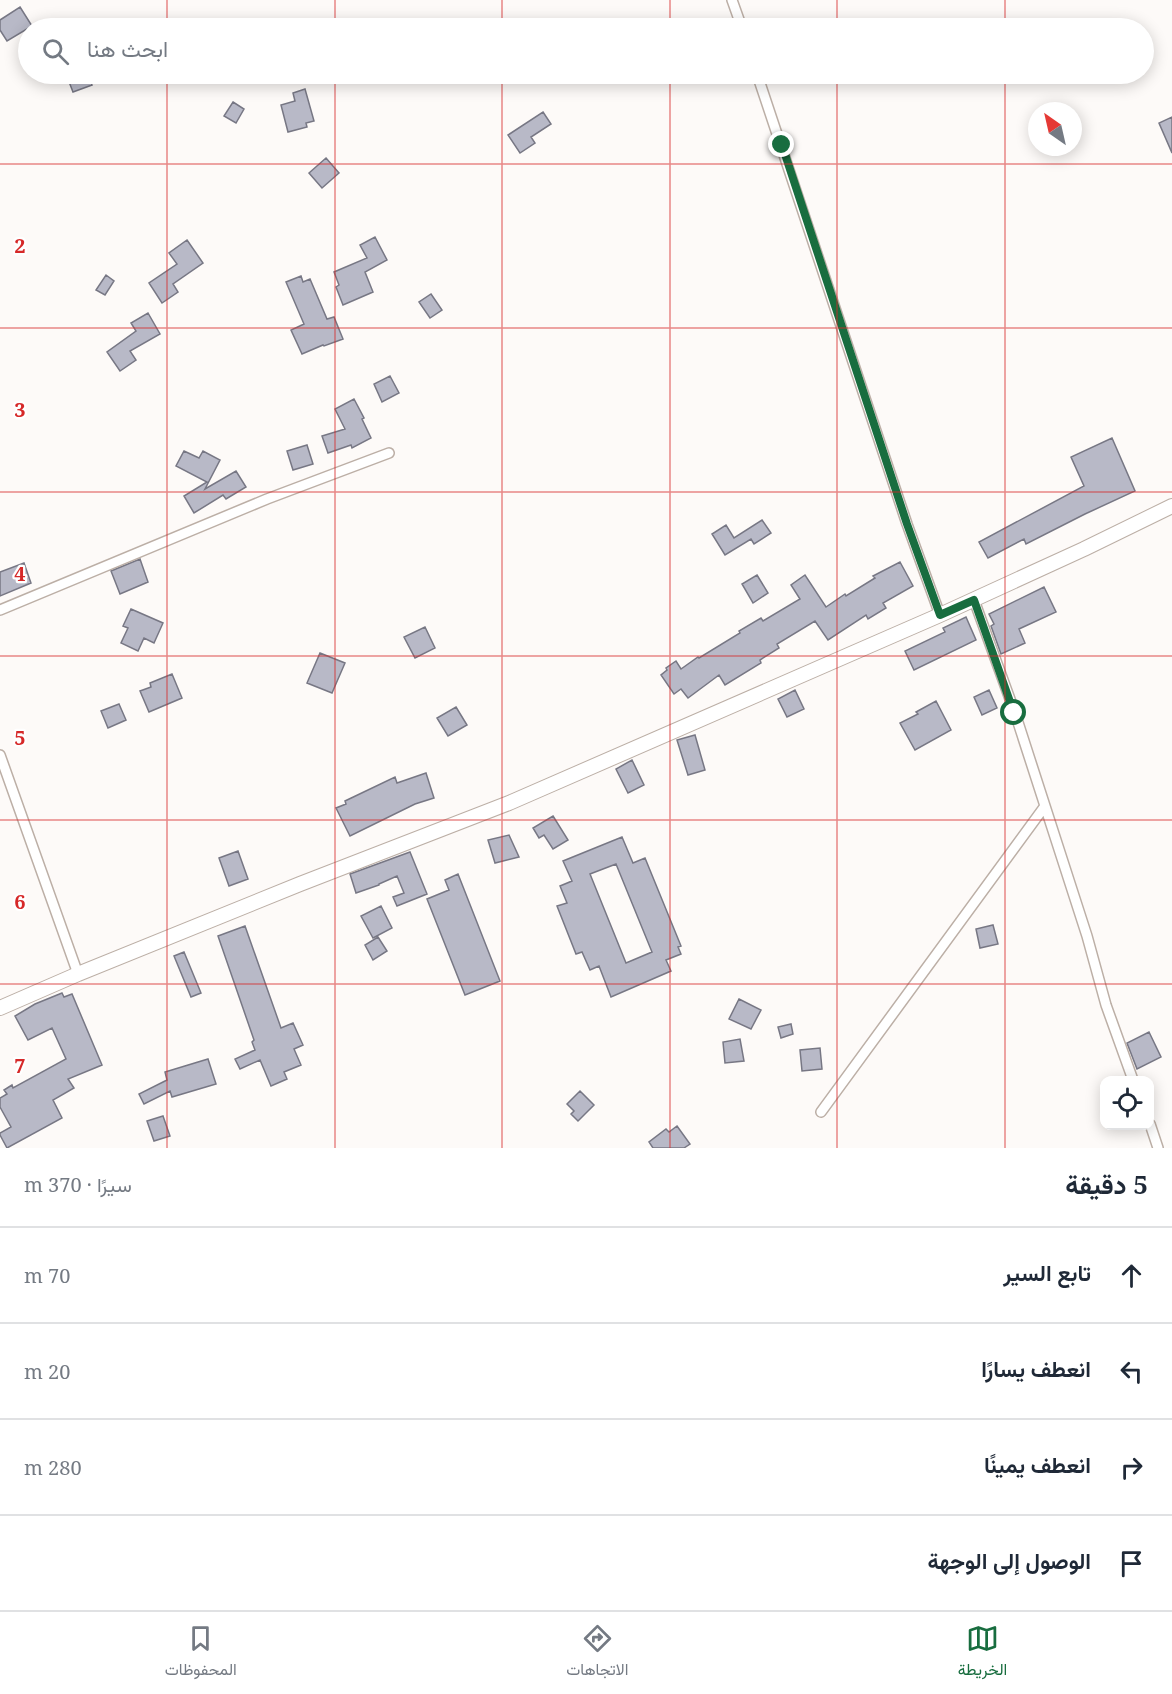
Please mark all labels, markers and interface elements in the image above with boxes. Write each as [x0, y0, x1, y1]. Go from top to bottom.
search box [18, 18, 1154, 84]
text: ابحث هنا [87, 33, 168, 63]
icon: search [39, 35, 72, 68]
north arrow [1028, 102, 1082, 156]
route end [768, 131, 794, 157]
text: 2 [14, 232, 26, 259]
text: 3 [14, 396, 26, 423]
text: 4 [14, 560, 26, 587]
route start [1000, 699, 1026, 725]
text: 5 [14, 724, 26, 751]
text: 6 [14, 888, 26, 915]
text: 7 [14, 1052, 26, 1079]
map controls [1100, 1076, 1154, 1130]
button: locate [1100, 1076, 1154, 1130]
text: 5 دقيقة [1065, 1166, 1148, 1202]
text: سيرًا · 370 m [24, 1171, 132, 1198]
text: تابع السير [1003, 1257, 1091, 1287]
icon: ahead [1115, 1259, 1148, 1292]
text: 70 m [24, 1262, 70, 1289]
text: انعطف يسارًا [981, 1353, 1091, 1383]
icon: left [1115, 1355, 1148, 1388]
text: 20 m [24, 1358, 70, 1385]
text: انعطف يمينًا [984, 1449, 1091, 1479]
icon: right [1115, 1451, 1148, 1484]
text: 280 m [24, 1454, 82, 1481]
text: الوصول إلى الوجهة [927, 1545, 1091, 1575]
icon: arrive [1115, 1547, 1148, 1580]
tab: المحفوظات [165, 1622, 237, 1684]
tab: الاتجاهات [566, 1622, 628, 1684]
tab: الخريطة [958, 1622, 1007, 1684]

